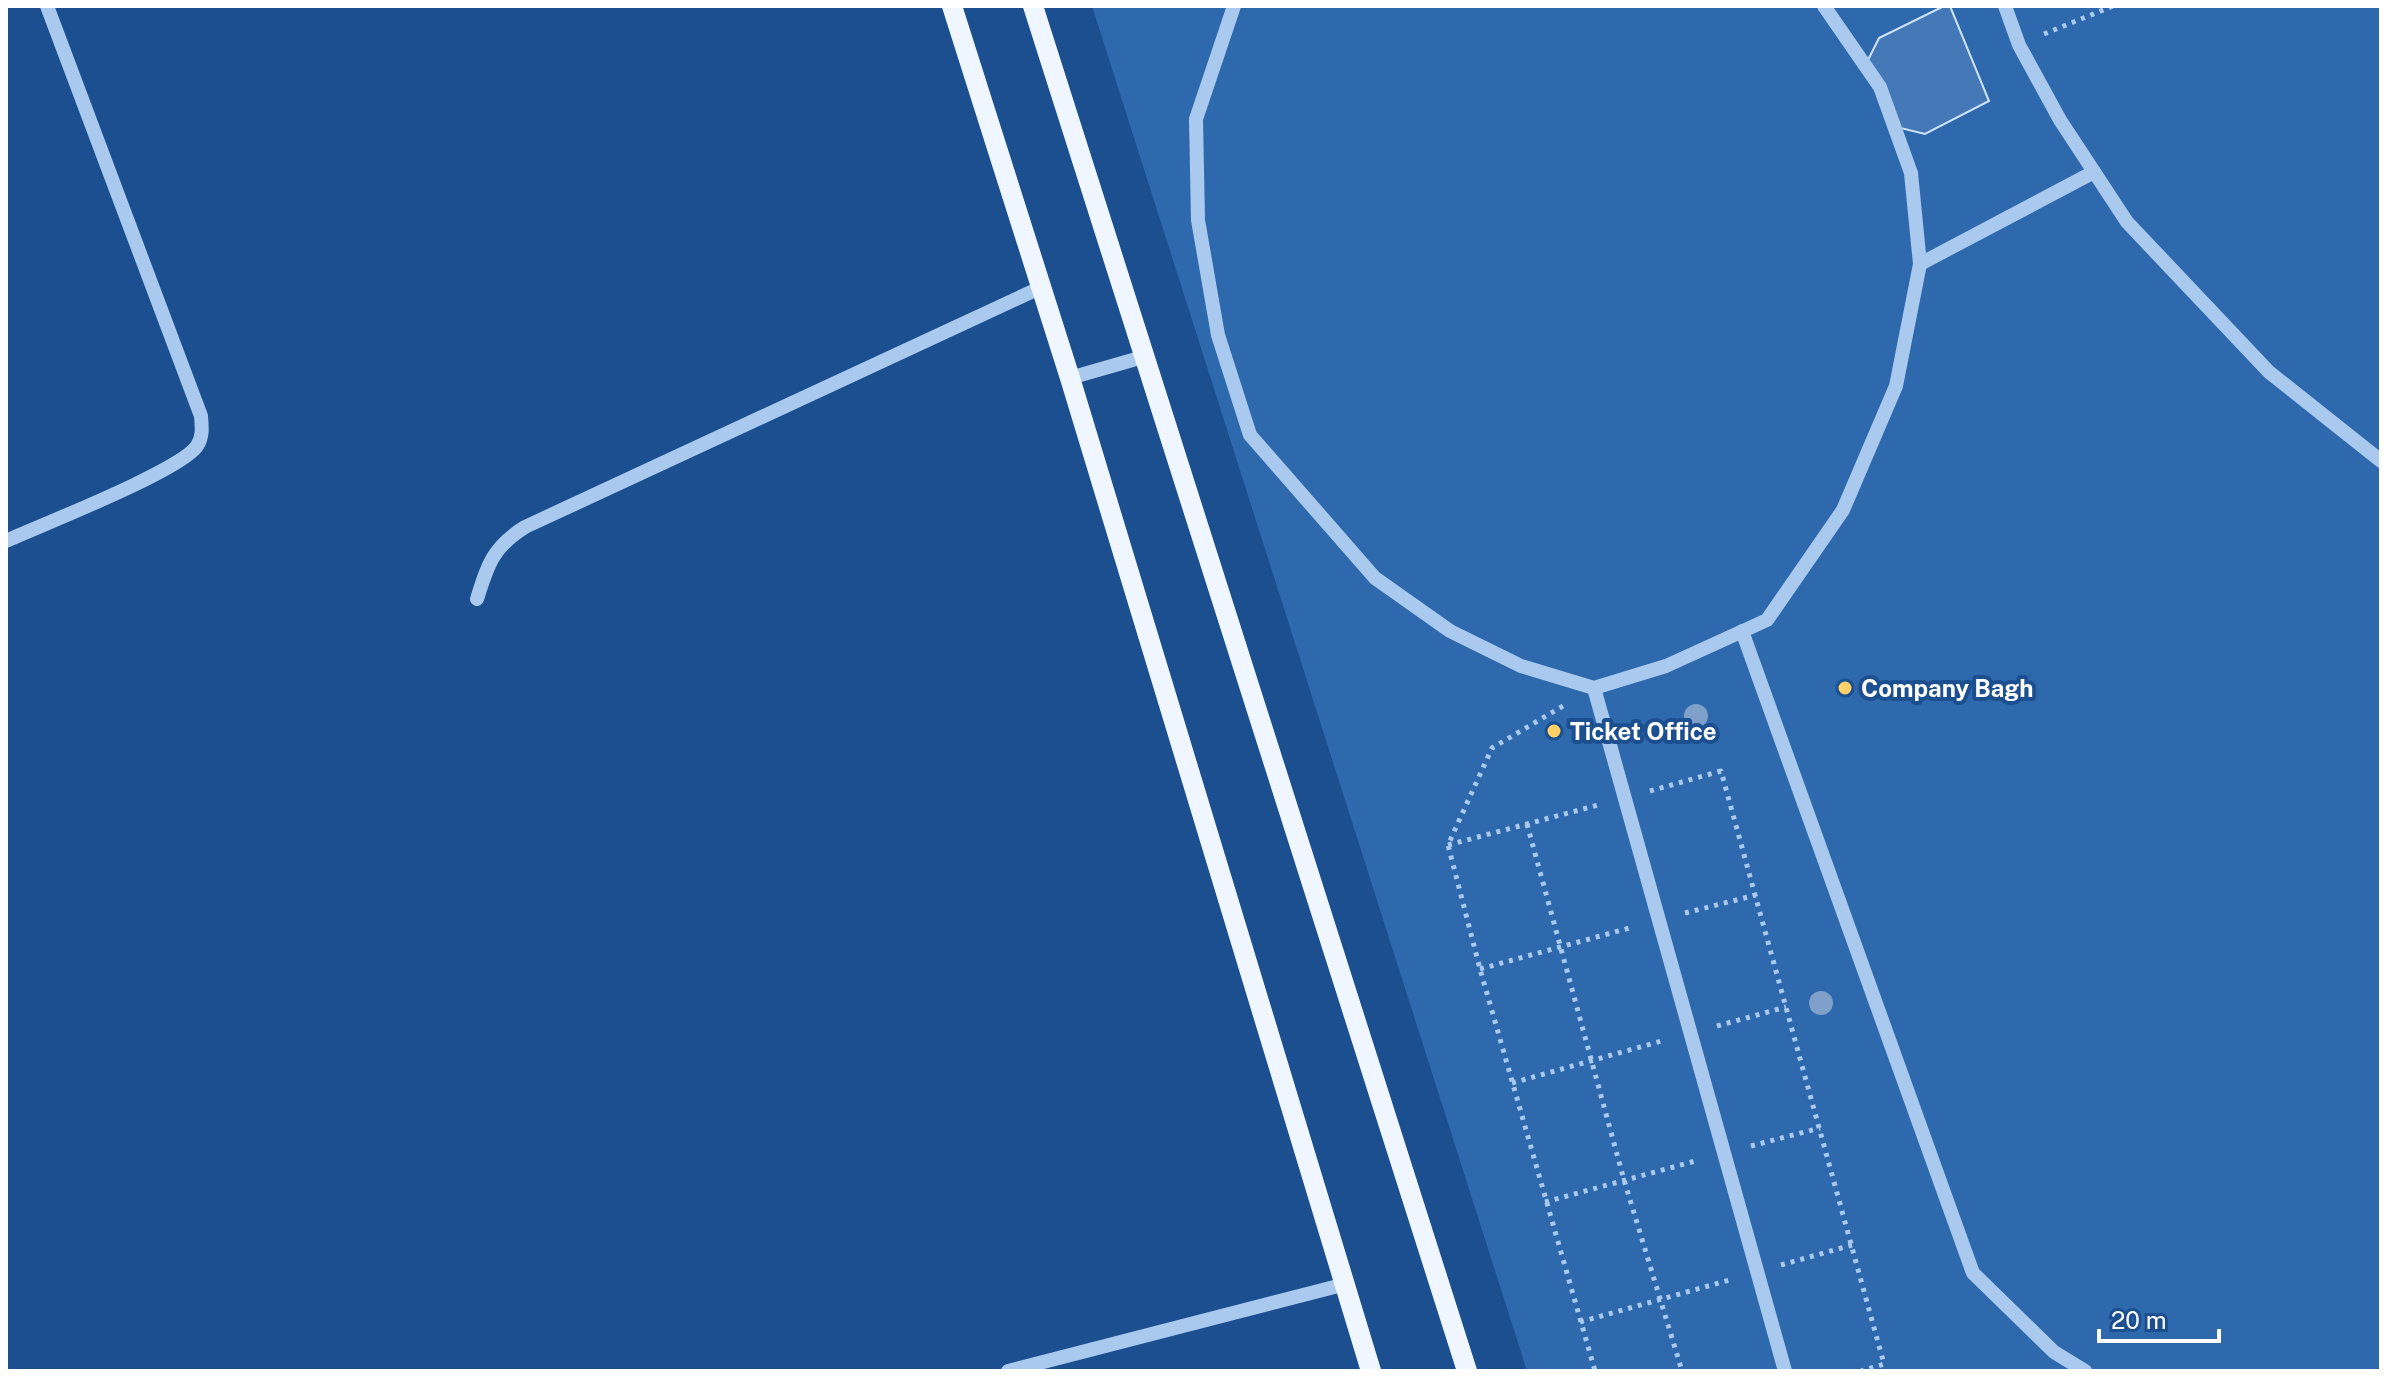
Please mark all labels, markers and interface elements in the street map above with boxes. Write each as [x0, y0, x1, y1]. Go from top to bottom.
place label: Company Bagh [1861, 674, 2034, 702]
marker: Company Bagh [1836, 679, 1854, 697]
place label: Ticket Office [1570, 717, 1717, 745]
marker: Ticket Office [1545, 722, 1563, 740]
scale bar [2099, 1293, 2219, 1343]
text: 20 m [2111, 1306, 2167, 1334]

